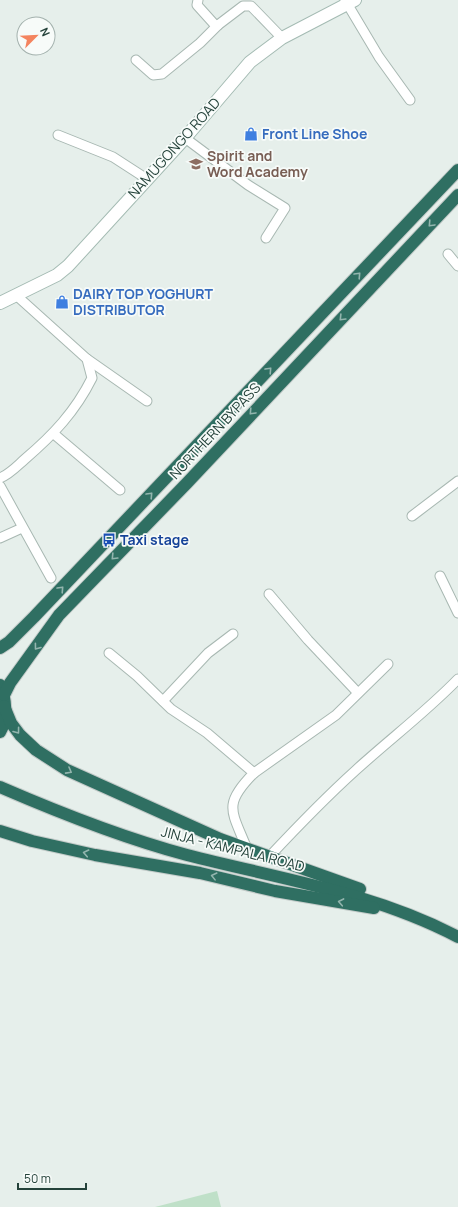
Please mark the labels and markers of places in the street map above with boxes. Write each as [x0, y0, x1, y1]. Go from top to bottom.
place label: Front Line Shoe [262, 124, 367, 143]
shop icon: Front Line Shoe [243, 126, 259, 142]
place label: Spirit and Word Academy [207, 146, 308, 181]
school or university icon: Spirit and Word Academy [188, 156, 204, 172]
place label: DAIRY TOP YOGHURT DISTRIBUTOR [73, 284, 214, 319]
shop icon: DAIRY TOP YOGHURT DISTRIBUTOR [54, 294, 70, 310]
place label: Taxi stage [120, 530, 189, 549]
bus stop icon: Taxi stage [101, 532, 117, 548]

